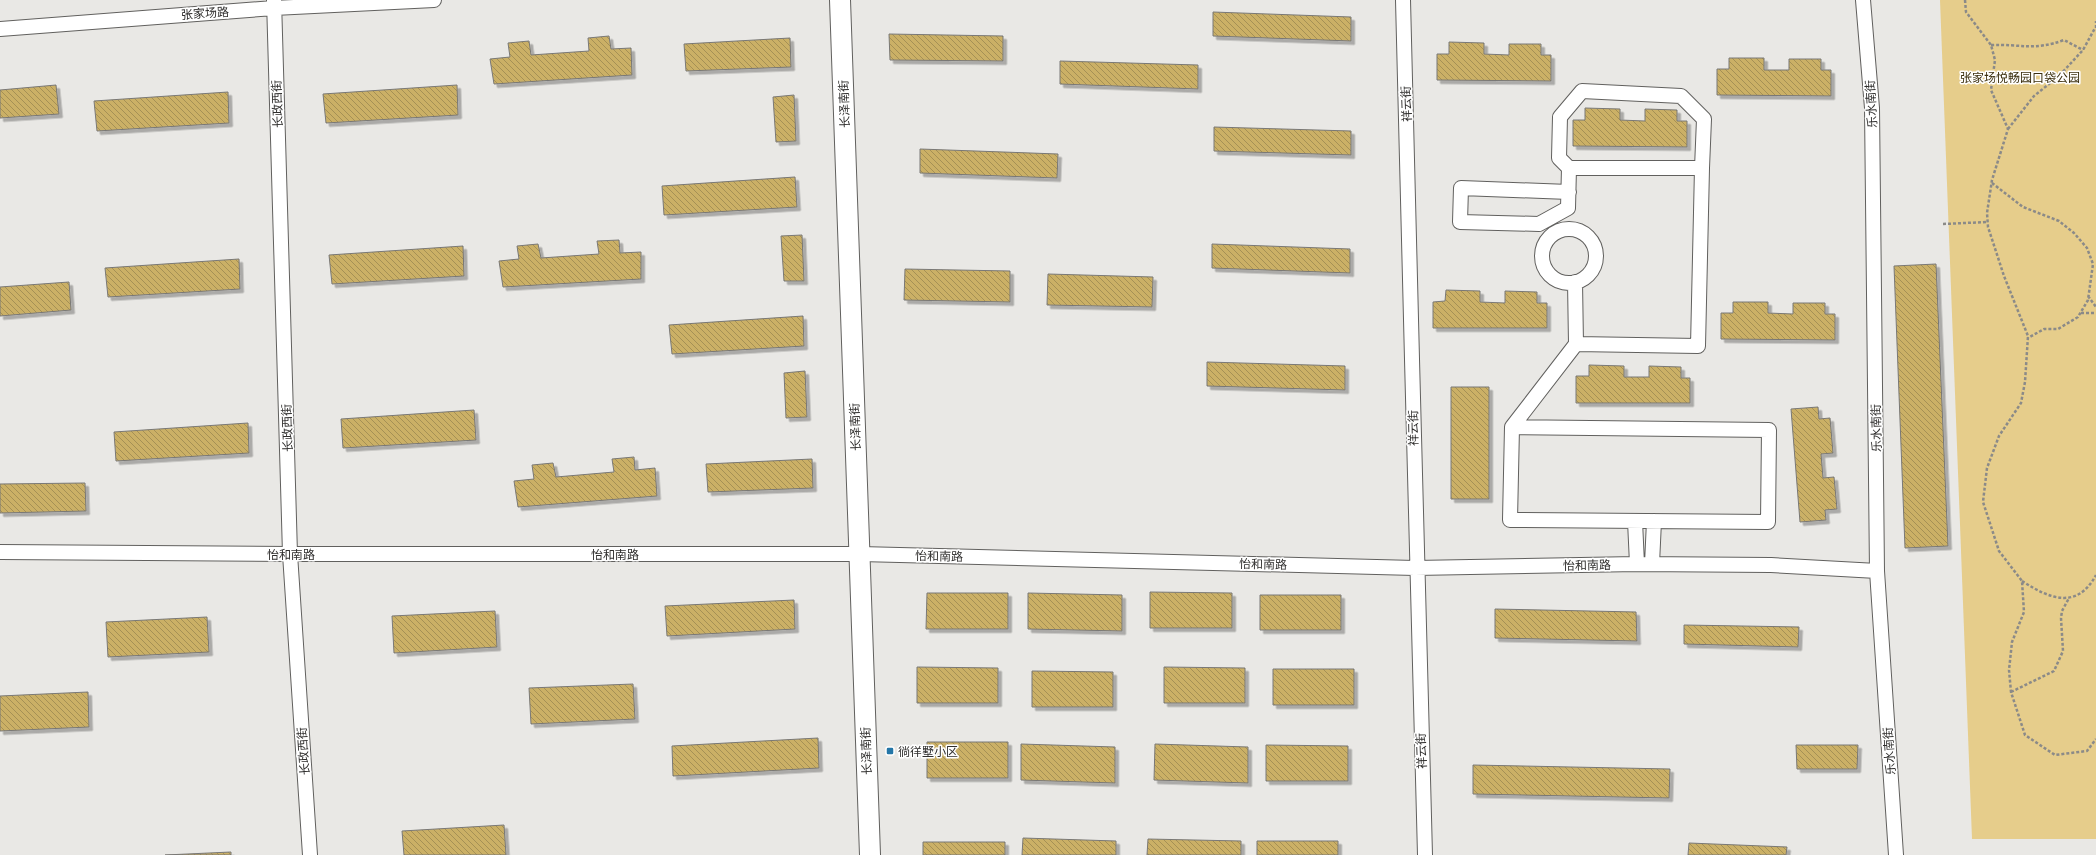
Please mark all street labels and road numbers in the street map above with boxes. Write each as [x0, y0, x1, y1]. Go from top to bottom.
street label: 张家场路 [181, 4, 229, 22]
street label: 长政西街 [269, 80, 285, 128]
street label: 长泽南街 [836, 80, 852, 128]
street label: 乐水南街 [1862, 80, 1880, 128]
street label: 祥云街 [1398, 86, 1414, 122]
street label: 长泽南街 [847, 403, 863, 451]
street label: 长政西街 [279, 404, 295, 452]
street label: 乐水南街 [1868, 404, 1884, 452]
street label: 祥云街 [1405, 410, 1421, 446]
street label: 怡和南路 [267, 547, 315, 562]
street label: 怡和南路 [591, 547, 639, 562]
street label: 怡和南路 [915, 548, 963, 564]
street label: 怡和南路 [1239, 556, 1287, 572]
street label: 怡和南路 [1563, 557, 1611, 573]
street label: 长政西街 [294, 727, 312, 775]
street label: 长泽南街 [858, 727, 874, 775]
street label: 乐水南街 [1880, 727, 1898, 775]
street label: 祥云街 [1413, 733, 1429, 769]

